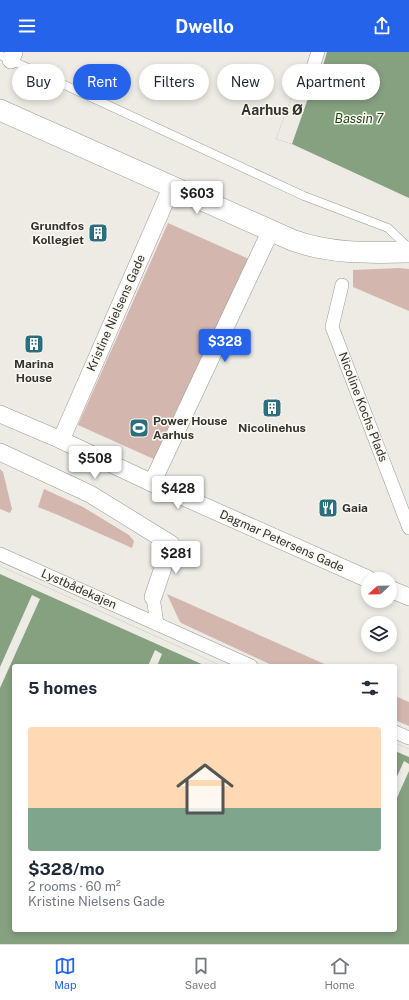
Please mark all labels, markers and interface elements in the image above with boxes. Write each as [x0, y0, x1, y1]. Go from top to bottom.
icon: menu [16, 15, 38, 37]
icon: share [371, 15, 393, 37]
text: Dwello [175, 16, 234, 37]
chip: Buy [12, 64, 65, 100]
chip: Rent [73, 64, 131, 100]
chip: Filters [139, 64, 209, 100]
chip: New [217, 64, 274, 100]
chip: Apartment [282, 64, 380, 100]
district label: Aarhus Ø [241, 102, 303, 118]
water label: Bassin 7 [335, 111, 384, 126]
pin: $603 [173, 181, 221, 215]
text: $603 [180, 186, 214, 201]
place label: Grundfos Kollegiet [30, 219, 84, 247]
building icon: Grundfos Kollegiet [87, 222, 109, 244]
street label: Kristine Nielsens Gade [84, 252, 148, 374]
pin: $328 [201, 329, 249, 363]
building icon: Marina House [23, 333, 45, 355]
text: $328 [208, 334, 242, 349]
street label: Nicoline Kochs Plads [336, 350, 390, 464]
place label: Marina House [14, 357, 54, 385]
building icon: Nicolinehus [261, 397, 283, 419]
place label: Power House Aarhus [153, 414, 228, 442]
sports icon: Power House Aarhus [128, 417, 150, 439]
place label: Nicolinehus [238, 421, 306, 435]
pin: $508 [71, 446, 119, 480]
text: $508 [78, 451, 112, 466]
pin: $428 [154, 476, 202, 510]
text: $428 [161, 481, 195, 496]
restaurant icon: Gaia [317, 497, 339, 519]
place label: Gaia [342, 501, 368, 515]
street label: Dagmar Petersens Gade [217, 507, 347, 575]
pin: $281 [152, 541, 200, 575]
text: $281 [160, 546, 192, 561]
street label: Lystbådekajen [39, 566, 119, 612]
north arrow [361, 572, 397, 608]
map controls [361, 572, 397, 652]
button: layers [361, 616, 397, 652]
icon: filters [359, 677, 381, 699]
text: 5 homes [28, 678, 97, 698]
icon: home [169, 753, 241, 825]
text: $328/mo [28, 859, 105, 879]
text: 2 rooms · 60 m² [28, 879, 121, 894]
text: Kristine Nielsens Gade [28, 894, 165, 909]
tab: Map [54, 955, 76, 991]
tab: Saved [185, 955, 216, 991]
tab: Home [325, 955, 355, 991]

